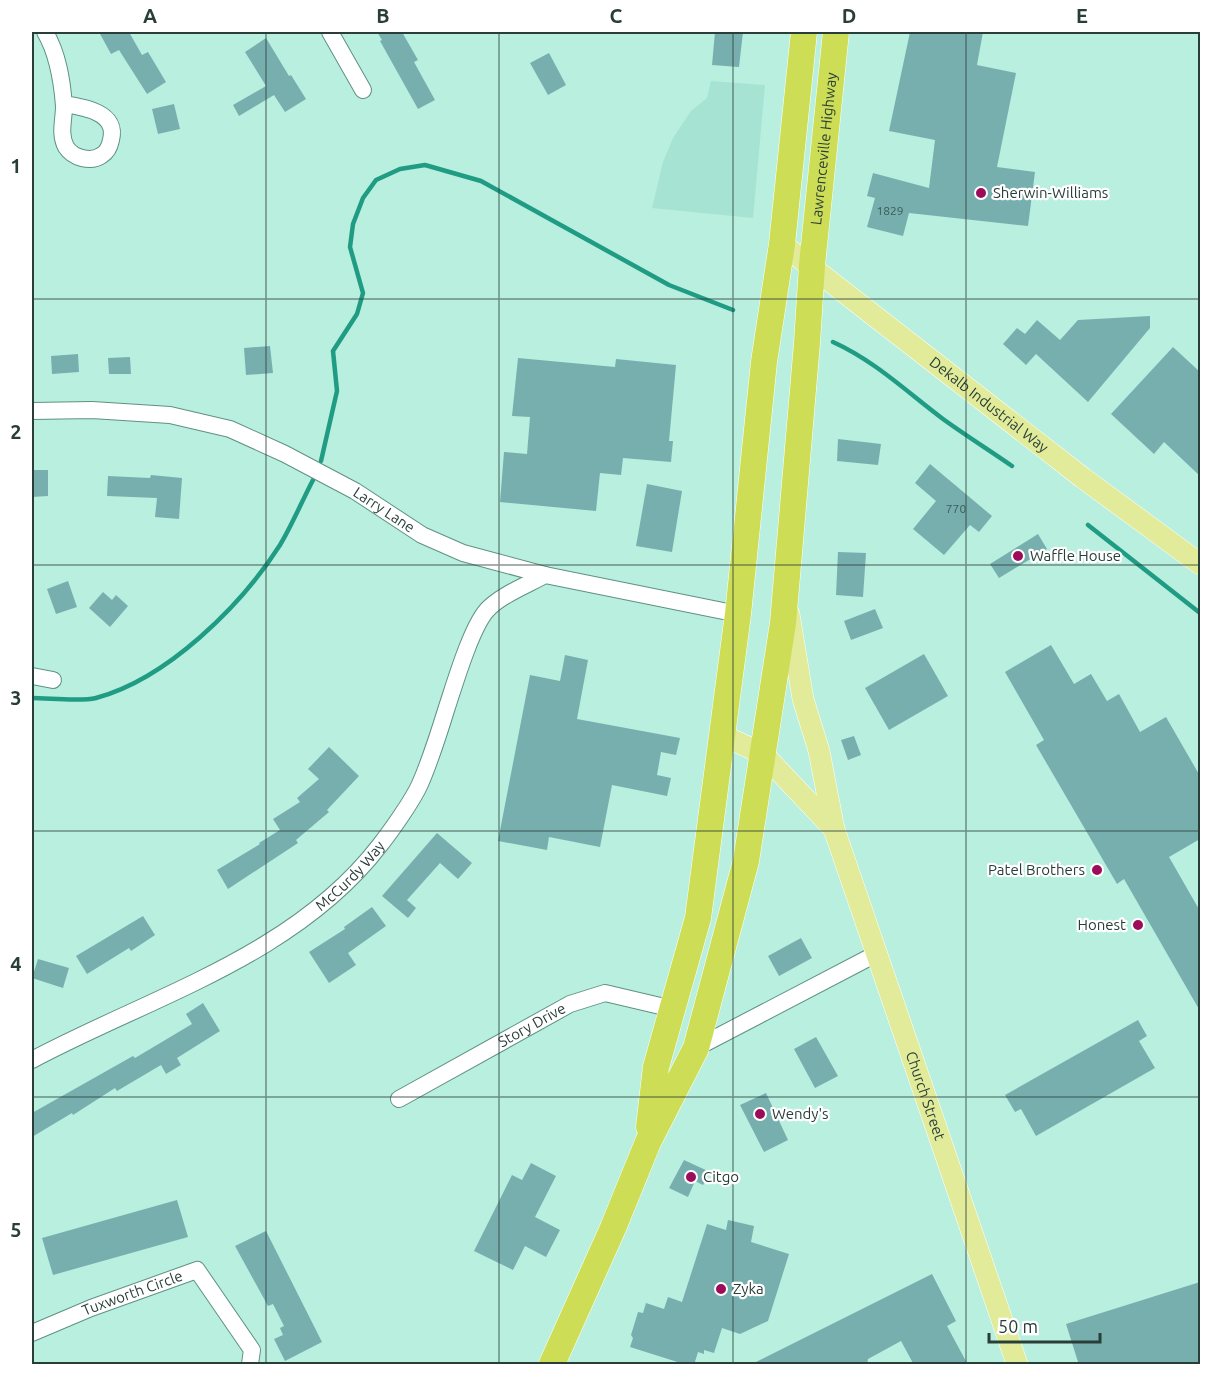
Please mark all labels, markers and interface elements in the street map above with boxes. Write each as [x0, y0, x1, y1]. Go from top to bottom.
text: A [143, 4, 157, 27]
text: B [376, 4, 390, 27]
text: C [610, 4, 623, 27]
text: D [842, 4, 856, 27]
text: E [1076, 4, 1088, 27]
street label: Lawrenceville Highway [807, 72, 840, 226]
text: 1 [10, 154, 22, 177]
place label: Sherwin-Williams [993, 184, 1108, 201]
marker: Sherwin-Williams [974, 186, 988, 200]
house number: 1829 [876, 204, 904, 217]
street label: Dekalb Industrial Way [927, 353, 1052, 456]
text: 2 [10, 420, 22, 443]
street label: Larry Lane [350, 483, 418, 536]
house number: 770 [946, 502, 966, 515]
place label: Waffle House [1030, 547, 1121, 564]
marker: Waffle House [1011, 549, 1025, 563]
text: 3 [10, 686, 22, 709]
street label: McCurdy Way [312, 837, 388, 914]
place label: Patel Brothers [988, 861, 1085, 878]
marker: Patel Brothers [1090, 863, 1104, 877]
place label: Honest [1078, 916, 1126, 933]
marker: Honest [1131, 918, 1145, 932]
text: 4 [10, 952, 22, 975]
street label: Story Drive [495, 999, 568, 1050]
street label: Church Street [903, 1049, 949, 1142]
place label: Wendy's [772, 1105, 829, 1122]
marker: Wendy's [753, 1107, 767, 1121]
place label: Citgo [703, 1168, 739, 1185]
marker: Citgo [684, 1170, 698, 1184]
text: 5 [10, 1218, 22, 1241]
street label: Tuxworth Circle [79, 1267, 185, 1319]
place label: Zyka [733, 1280, 764, 1297]
marker: Zyka [714, 1282, 728, 1296]
scale bar [989, 1306, 1100, 1344]
text: 50 m [998, 1316, 1038, 1336]

